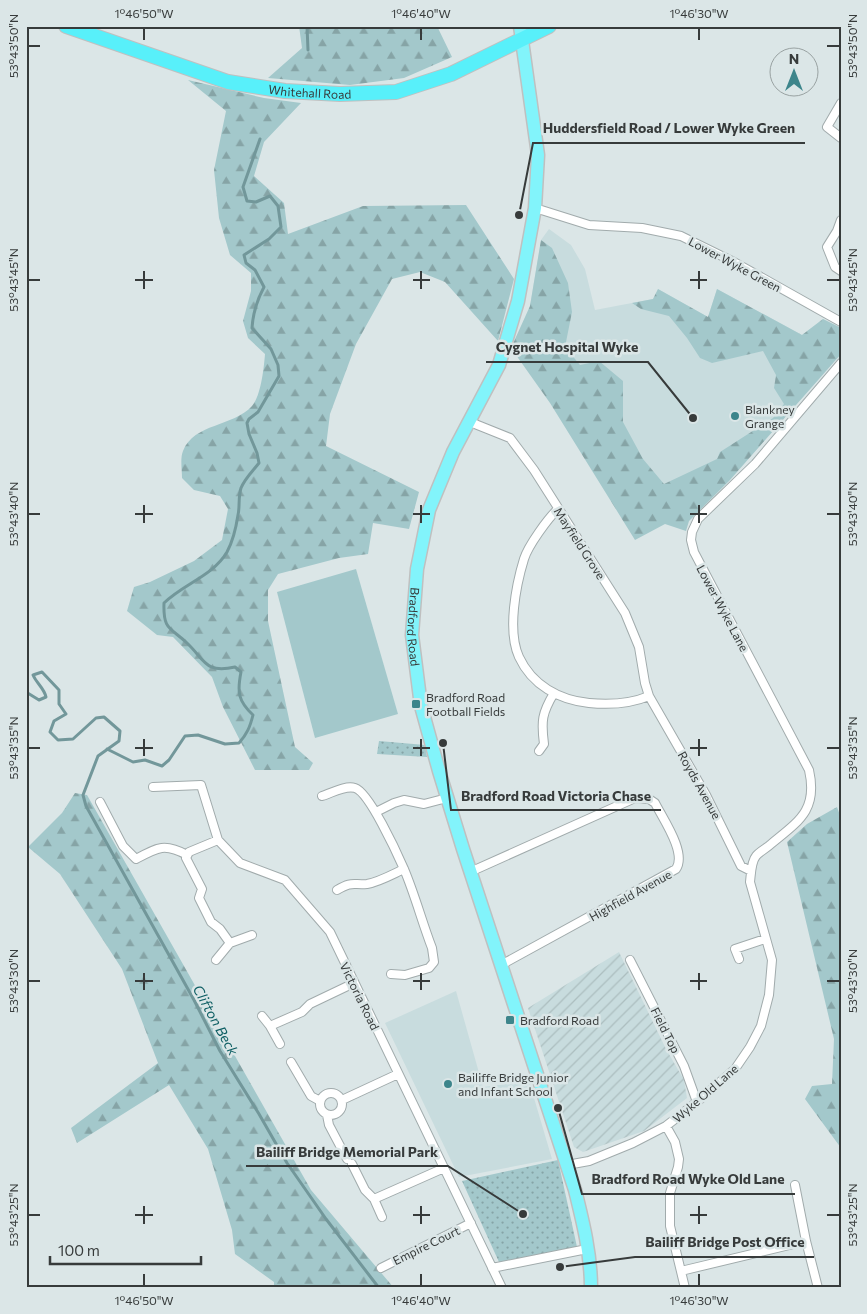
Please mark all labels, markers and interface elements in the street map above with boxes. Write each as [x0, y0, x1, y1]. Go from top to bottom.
text: 1°46'50"W [114, 6, 174, 20]
text: 1°46'40"W [391, 6, 451, 20]
text: 1°46'30"W [669, 6, 729, 20]
text: 53°43'50"N [6, 14, 20, 78]
text: 53°43'50"N [845, 14, 859, 78]
north arrow [770, 48, 820, 98]
text: N [789, 50, 799, 67]
street label: Whitehall Road [267, 81, 352, 101]
callout: Huddersfield Road / Lower Wyke Green [533, 114, 805, 143]
text: Huddersfield Road / Lower Wyke Green [543, 119, 795, 136]
street label: Lower Wyke Green [686, 234, 784, 294]
text: 53°43'45"N [6, 248, 20, 312]
text: 53°43'45"N [845, 248, 859, 312]
callout: Cygnet Hospital Wyke [486, 333, 648, 362]
text: Cygnet Hospital Wyke [496, 338, 638, 355]
place label: Blankney Grange [745, 402, 795, 430]
marker: Blankney Grange [729, 410, 741, 422]
text: 53°43'40"N [6, 482, 20, 546]
text: 53°43'40"N [845, 482, 859, 546]
street label: Mayfield Grove [552, 504, 608, 582]
street label: Lower Wyke Lane [694, 562, 752, 654]
street label: Bradford Road [405, 587, 423, 667]
place label: Bradford Road Football Fields [426, 690, 505, 718]
marker: Bradford Road Football Fields [410, 698, 422, 710]
text: 53°43'35"N [6, 716, 20, 780]
text: 53°43'35"N [845, 716, 859, 780]
street label: Royds Avenue [676, 749, 724, 821]
callout: Bradford Road Victoria Chase [451, 781, 661, 810]
text: Bradford Road Victoria Chase [461, 787, 651, 804]
street label: Highfield Avenue [586, 867, 674, 923]
text: 53°43'30"N [6, 949, 20, 1013]
text: 53°43'30"N [845, 949, 859, 1013]
street label: Victoria Road [338, 960, 382, 1032]
water label: Clifton Beck [190, 982, 243, 1059]
street label: Field Top [649, 1005, 683, 1055]
place label: Bradford Road [520, 1013, 599, 1027]
marker: Bradford Road [504, 1014, 516, 1026]
street label: Wyke Old Lane [670, 1061, 740, 1125]
place label: Bailiffe Bridge Junior and Infant School [458, 1070, 569, 1098]
marker: Bailiffe Bridge Junior and Infant School [442, 1078, 454, 1090]
callout: Bailiff Bridge Memorial Park [246, 1137, 448, 1166]
text: Bailiff Bridge Memorial Park [256, 1143, 438, 1160]
callout: Bradford Road Wyke Old Lane [582, 1165, 795, 1194]
text: Bradford Road Wyke Old Lane [591, 1170, 785, 1187]
text: 53°43'25"N [6, 1184, 20, 1246]
text: 53°43'25"N [845, 1184, 859, 1246]
street label: Empire Court [390, 1223, 462, 1267]
callout: Bailiff Bridge Post Office [635, 1228, 814, 1257]
text: Bailiff Bridge Post Office [645, 1233, 805, 1250]
scale bar [50, 1234, 201, 1266]
text: 100 m [58, 1241, 100, 1259]
text: 1°46'50"W [114, 1293, 174, 1307]
text: 1°46'40"W [391, 1293, 451, 1307]
text: 1°46'30"W [669, 1293, 729, 1307]

